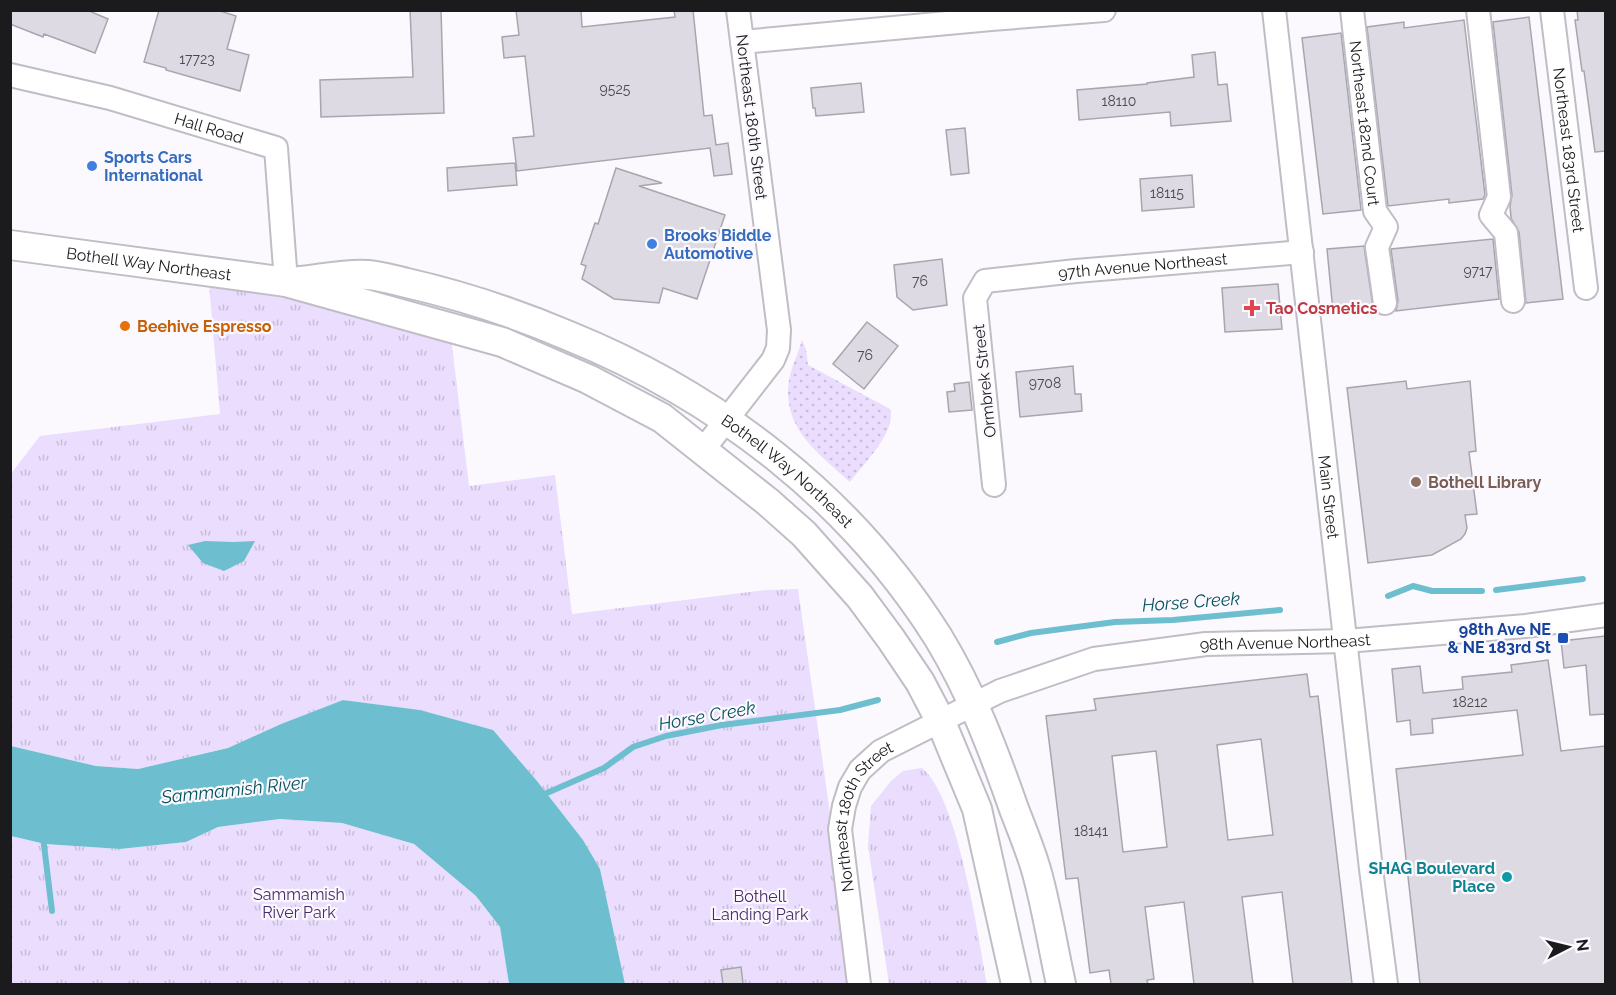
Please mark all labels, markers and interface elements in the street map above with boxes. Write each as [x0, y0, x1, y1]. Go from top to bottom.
street label: Northeast 180th Street [732, 33, 771, 202]
street label: Northeast 182nd Court [1346, 40, 1383, 208]
house number: 17723 [179, 51, 215, 67]
street label: Northeast 183rd Street [1549, 66, 1588, 234]
house number: 9525 [600, 81, 631, 97]
house number: 18110 [1102, 93, 1136, 109]
street label: Hall Road [172, 109, 246, 148]
place label: Sports Cars International [104, 148, 204, 185]
marker: Sports Cars International [85, 159, 99, 173]
house number: 18115 [1150, 185, 1184, 201]
place label: Brooks Biddle Automotive [664, 226, 772, 263]
marker: Brooks Biddle Automotive [645, 237, 659, 251]
street label: Bothell Way Northeast [65, 244, 233, 285]
street label: 97th Avenue Northeast [1057, 249, 1229, 283]
house number: 9717 [1463, 263, 1493, 279]
house number: 76 [912, 273, 928, 289]
marker: Tao Cosmetics [1243, 299, 1261, 317]
place label: Tao Cosmetics [1266, 299, 1377, 318]
place label: Beehive Espresso [137, 317, 272, 336]
marker: Beehive Espresso [118, 319, 132, 333]
street label: Ormbrek Street [969, 323, 1000, 439]
house number: 76 [857, 347, 873, 363]
house number: 9708 [1029, 375, 1061, 391]
street label: Bothell Way Northeast [718, 411, 857, 532]
street label: Main Street [1314, 454, 1343, 540]
place label: Bothell Library [1428, 473, 1541, 492]
marker: Bothell Library [1409, 475, 1423, 489]
water label: Horse Creek [1141, 588, 1241, 615]
place label: 98th Ave NE & NE 183rd St [1448, 620, 1551, 657]
street label: 98th Avenue Northeast [1198, 630, 1372, 655]
marker: 98th Ave NE & NE 183rd St [1556, 631, 1570, 645]
house number: 18212 [1453, 694, 1487, 710]
water label: Horse Creek [657, 697, 757, 734]
street label: Northeast 180th Street [831, 737, 897, 893]
water label: Sammamish River [159, 771, 308, 808]
house number: 18141 [1074, 823, 1108, 839]
place label: SHAG Boulevard Place [1368, 859, 1495, 896]
marker: SHAG Boulevard Place [1500, 870, 1514, 884]
park label: Sammamish River Park [253, 885, 345, 922]
park label: Bothell Landing Park [712, 887, 809, 924]
north arrow [1538, 917, 1598, 977]
text: N [1572, 938, 1593, 952]

